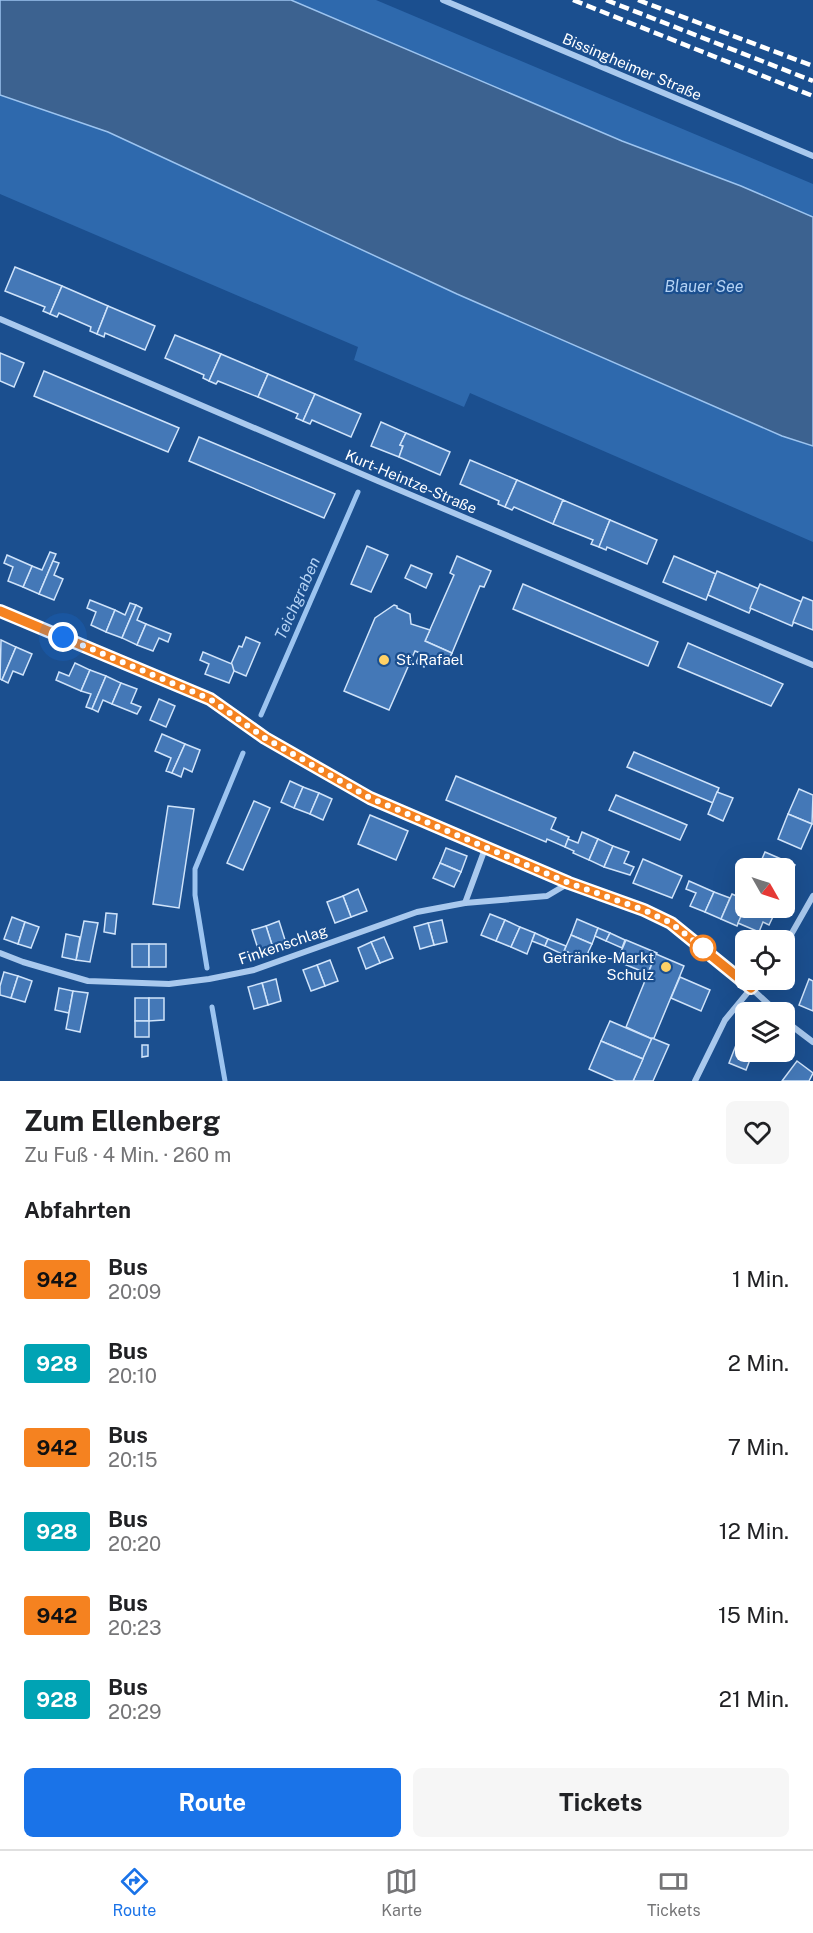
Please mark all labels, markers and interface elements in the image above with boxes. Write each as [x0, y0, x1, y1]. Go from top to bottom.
street label: Bissingheimer Straße [560, 30, 704, 104]
water label: Blauer See [664, 277, 744, 296]
street label: Kurt-Heintze-Straße [343, 446, 479, 517]
water label: Teichgraben [271, 554, 324, 643]
your location [48, 622, 78, 652]
place label: St. Rafael [396, 651, 464, 668]
marker: St. Rafael [377, 653, 391, 667]
north arrow [735, 858, 795, 918]
map controls [735, 858, 795, 1062]
street label: Finkenschlag [236, 921, 330, 968]
button: locate [735, 930, 795, 990]
unlabelled marker [690, 935, 716, 961]
place label: Getränke-Markt Schulz [543, 949, 654, 983]
marker: Getränke-Markt Schulz [659, 960, 673, 974]
button: layers [735, 1002, 795, 1062]
button: heart [726, 1101, 789, 1164]
text: Zum Ellenberg [24, 1104, 220, 1137]
text: Zu Fuß · 4 Min. · 260 m [24, 1143, 231, 1167]
text: Abfahrten [24, 1197, 131, 1223]
text: Bus [108, 1254, 148, 1280]
text: 1 Min. [732, 1266, 789, 1292]
text: 942 [37, 1267, 77, 1292]
text: 20:09 [108, 1280, 161, 1304]
text: Bus [108, 1338, 148, 1364]
text: 2 Min. [728, 1350, 789, 1376]
text: 928 [36, 1351, 78, 1376]
text: 20:10 [108, 1364, 157, 1388]
text: Bus [108, 1422, 148, 1448]
text: 7 Min. [728, 1434, 789, 1460]
text: 942 [37, 1435, 77, 1460]
text: 20:15 [108, 1448, 158, 1472]
text: Bus [108, 1506, 148, 1532]
text: 12 Min. [719, 1518, 789, 1544]
text: 928 [36, 1519, 78, 1544]
text: 20:20 [108, 1532, 161, 1556]
text: Bus [108, 1590, 148, 1616]
text: 15 Min. [718, 1602, 789, 1628]
text: 942 [37, 1603, 77, 1628]
text: 20:23 [108, 1616, 162, 1640]
text: Bus [108, 1674, 148, 1700]
text: 21 Min. [719, 1686, 789, 1712]
text: 928 [36, 1687, 78, 1712]
text: 20:29 [108, 1700, 161, 1724]
button: Route [24, 1768, 401, 1837]
button: Tickets [413, 1768, 789, 1837]
tab: Route [112, 1865, 156, 1920]
tab: Karte [381, 1865, 422, 1920]
tab: Tickets [647, 1865, 701, 1920]

